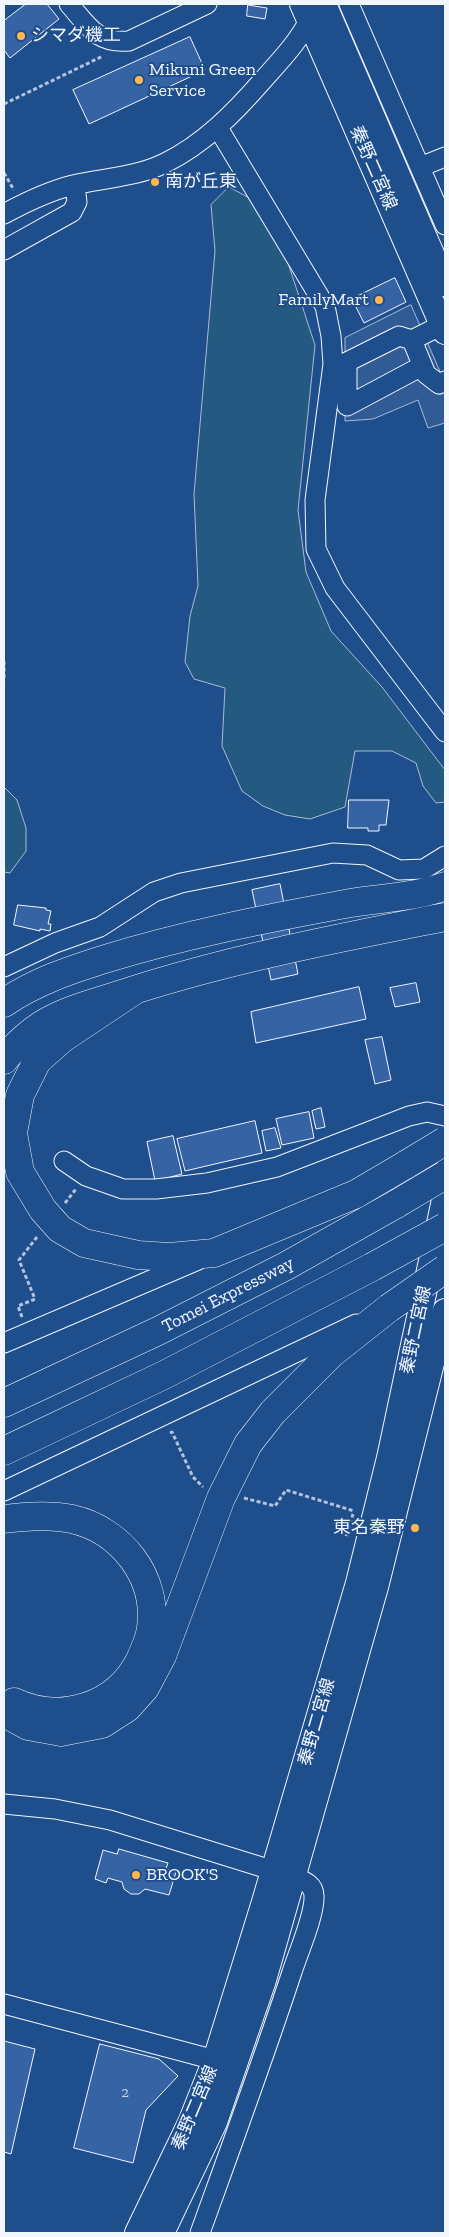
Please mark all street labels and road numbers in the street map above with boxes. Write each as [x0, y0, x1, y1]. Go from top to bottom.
street label: 秦野二宮線 [345, 122, 401, 214]
street label: Tomei Expressway [158, 1252, 298, 1338]
street label: 秦野二宮線 [396, 1284, 436, 1376]
street label: 秦野二宮線 [294, 1676, 340, 1768]
street label: 秦野二宮線 [167, 2062, 223, 2154]

